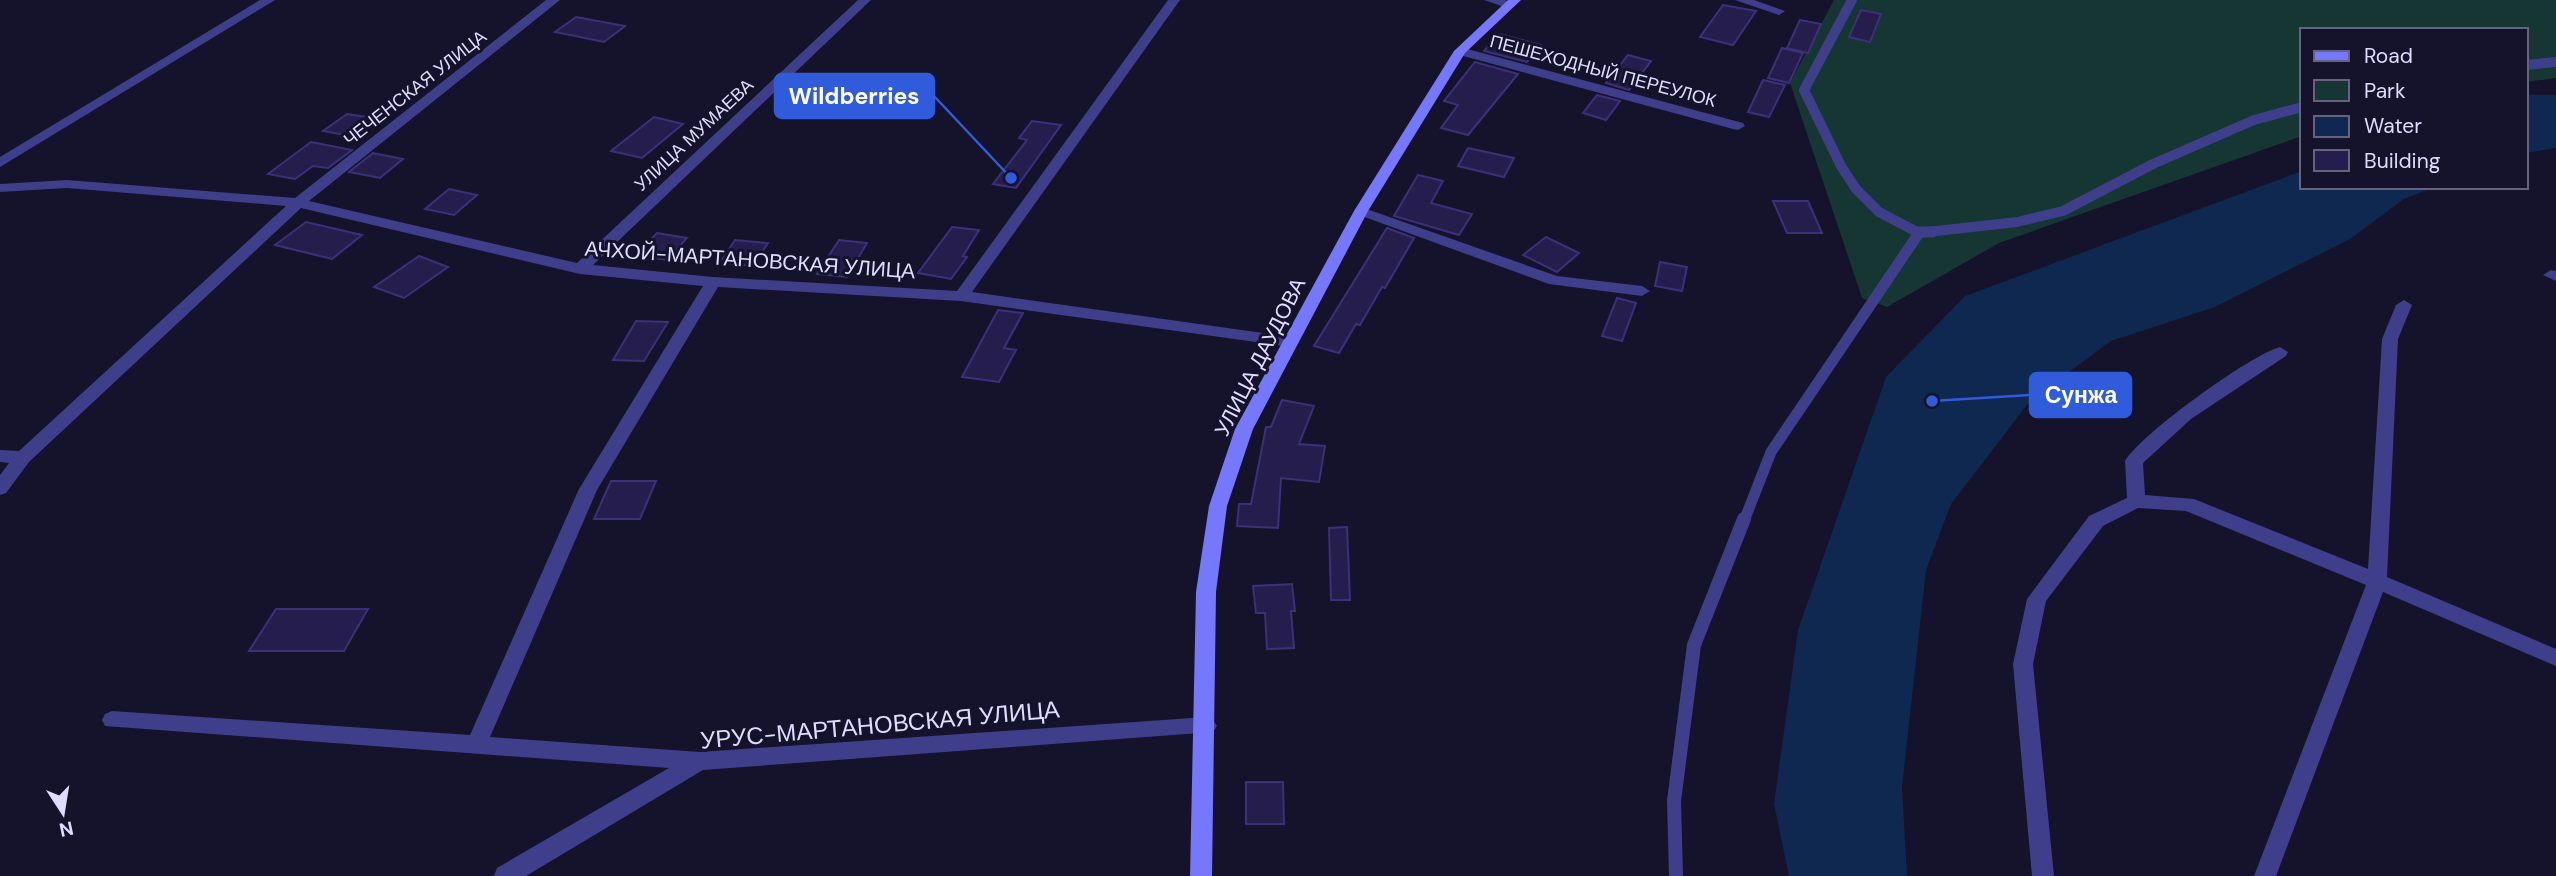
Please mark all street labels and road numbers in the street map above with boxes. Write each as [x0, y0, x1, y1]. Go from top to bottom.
street label: ЧЕЧЕНСКАЯ УЛИЦА [339, 25, 491, 151]
street label: ПЕШЕХОДНЫЙ ПЕРЕУЛОК [1487, 29, 1719, 113]
street label: УЛИЦА МУМАЕВА [629, 74, 759, 196]
street label: АЧХОЙ-МАРТАНОВСКАЯ УЛИЦА [584, 234, 916, 286]
street label: УЛИЦА ДАУДОВА [1208, 273, 1312, 441]
street label: УРУС-МАРТАНОВСКАЯ УЛИЦА [699, 693, 1061, 756]

